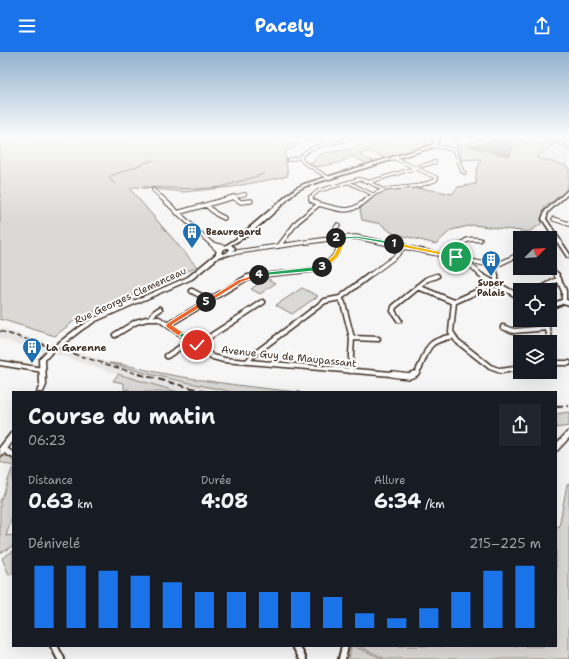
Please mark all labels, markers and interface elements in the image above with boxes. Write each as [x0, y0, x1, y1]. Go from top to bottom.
text: Pacely [255, 14, 314, 38]
icon: menu [16, 15, 38, 37]
icon: share [531, 15, 553, 37]
building icon: Beauregard [181, 221, 203, 249]
place label: Beauregard [206, 226, 261, 238]
pin: 2 [326, 228, 346, 248]
text: 2 [332, 230, 340, 245]
north arrow [513, 231, 557, 275]
map controls [513, 231, 557, 379]
pin: 1 [384, 234, 404, 254]
text: 1 [391, 236, 397, 251]
pin [439, 240, 473, 274]
icon: arrive [445, 246, 467, 268]
building icon: Super Palais [480, 249, 502, 277]
pin: 3 [312, 257, 332, 277]
text: 3 [318, 259, 326, 274]
street label: Rue Georges Clemenceau [72, 264, 188, 327]
pin: 4 [249, 265, 269, 285]
text: 4 [255, 267, 263, 282]
place label: Super Palais [477, 277, 505, 299]
button: locate [513, 283, 557, 327]
pin: 5 [196, 292, 216, 312]
text: 5 [203, 294, 209, 309]
pin [180, 328, 214, 362]
icon: check [186, 334, 208, 356]
button: layers [513, 335, 557, 379]
building icon: La Garenne [21, 336, 43, 364]
place label: La Garenne [46, 341, 107, 354]
street label: Avenue Guy de Maupassant [221, 343, 357, 370]
text: Course du matin [28, 402, 215, 431]
button: share [499, 404, 541, 446]
text: 06:23 [28, 432, 66, 449]
text: Distance [28, 473, 73, 488]
text: Durée [201, 473, 232, 488]
text: Allure [374, 473, 405, 488]
text: 0.63 [28, 488, 74, 514]
text: 4:08 [201, 488, 248, 514]
text: 6:34 [374, 488, 421, 514]
text: km [74, 497, 93, 512]
text: /km [421, 497, 445, 512]
text: Dénivelé [28, 535, 80, 552]
text: 215–225 m [469, 535, 541, 552]

